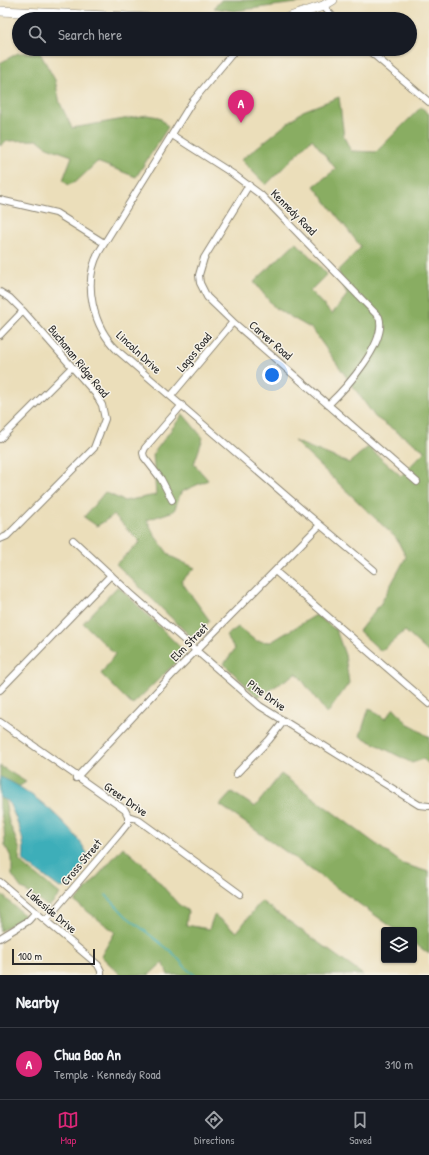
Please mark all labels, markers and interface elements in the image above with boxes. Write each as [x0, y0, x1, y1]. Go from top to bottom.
search box [12, 12, 417, 56]
icon: search [26, 23, 48, 45]
text: Search here [58, 24, 122, 45]
pin: A [228, 90, 254, 123]
street label: Kennedy Road [267, 185, 321, 239]
street label: Carver Road [246, 316, 297, 364]
street label: Buchanan Ridge Road [44, 321, 114, 401]
street label: Lincoln Drive [113, 327, 165, 377]
street label: Lagos Road [173, 329, 216, 375]
your location [262, 365, 282, 385]
street label: Elm Street [166, 619, 212, 665]
street label: Pine Drive [244, 675, 290, 715]
street label: Greer Drive [101, 778, 151, 820]
street label: Cross Street [57, 834, 106, 889]
street label: Lakeside Drive [23, 885, 81, 937]
map controls [381, 927, 417, 963]
button: layers [381, 927, 417, 963]
scale bar [12, 947, 95, 966]
text: 100 m [18, 949, 42, 963]
text: Nearby [16, 990, 59, 1013]
text: Chua Bao An [54, 1044, 121, 1065]
text: A [26, 1055, 32, 1073]
text: 310 m [385, 1055, 413, 1073]
text: Temple · Kennedy Road [54, 1065, 161, 1083]
tab: Map [57, 1109, 79, 1147]
tab: Directions [194, 1109, 235, 1147]
tab: Saved [349, 1109, 372, 1147]

